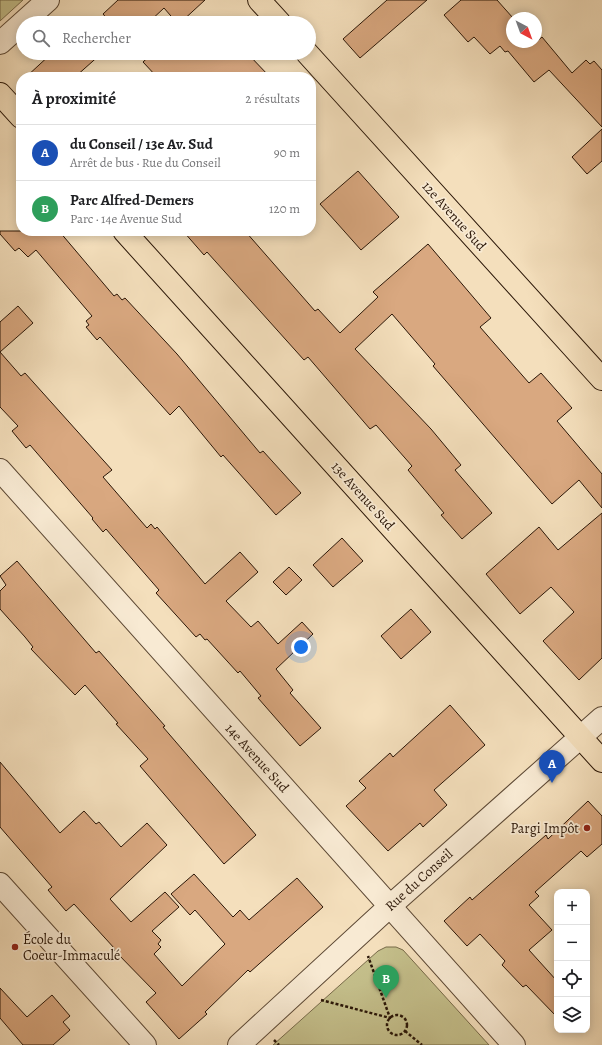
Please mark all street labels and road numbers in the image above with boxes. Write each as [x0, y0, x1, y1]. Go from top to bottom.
street label: 12e Avenue Sud [418, 177, 491, 255]
street label: 13e Avenue Sud [327, 457, 399, 535]
street label: 14e Avenue Sud [221, 719, 294, 797]
street label: Rue du Conseil [381, 844, 457, 916]

